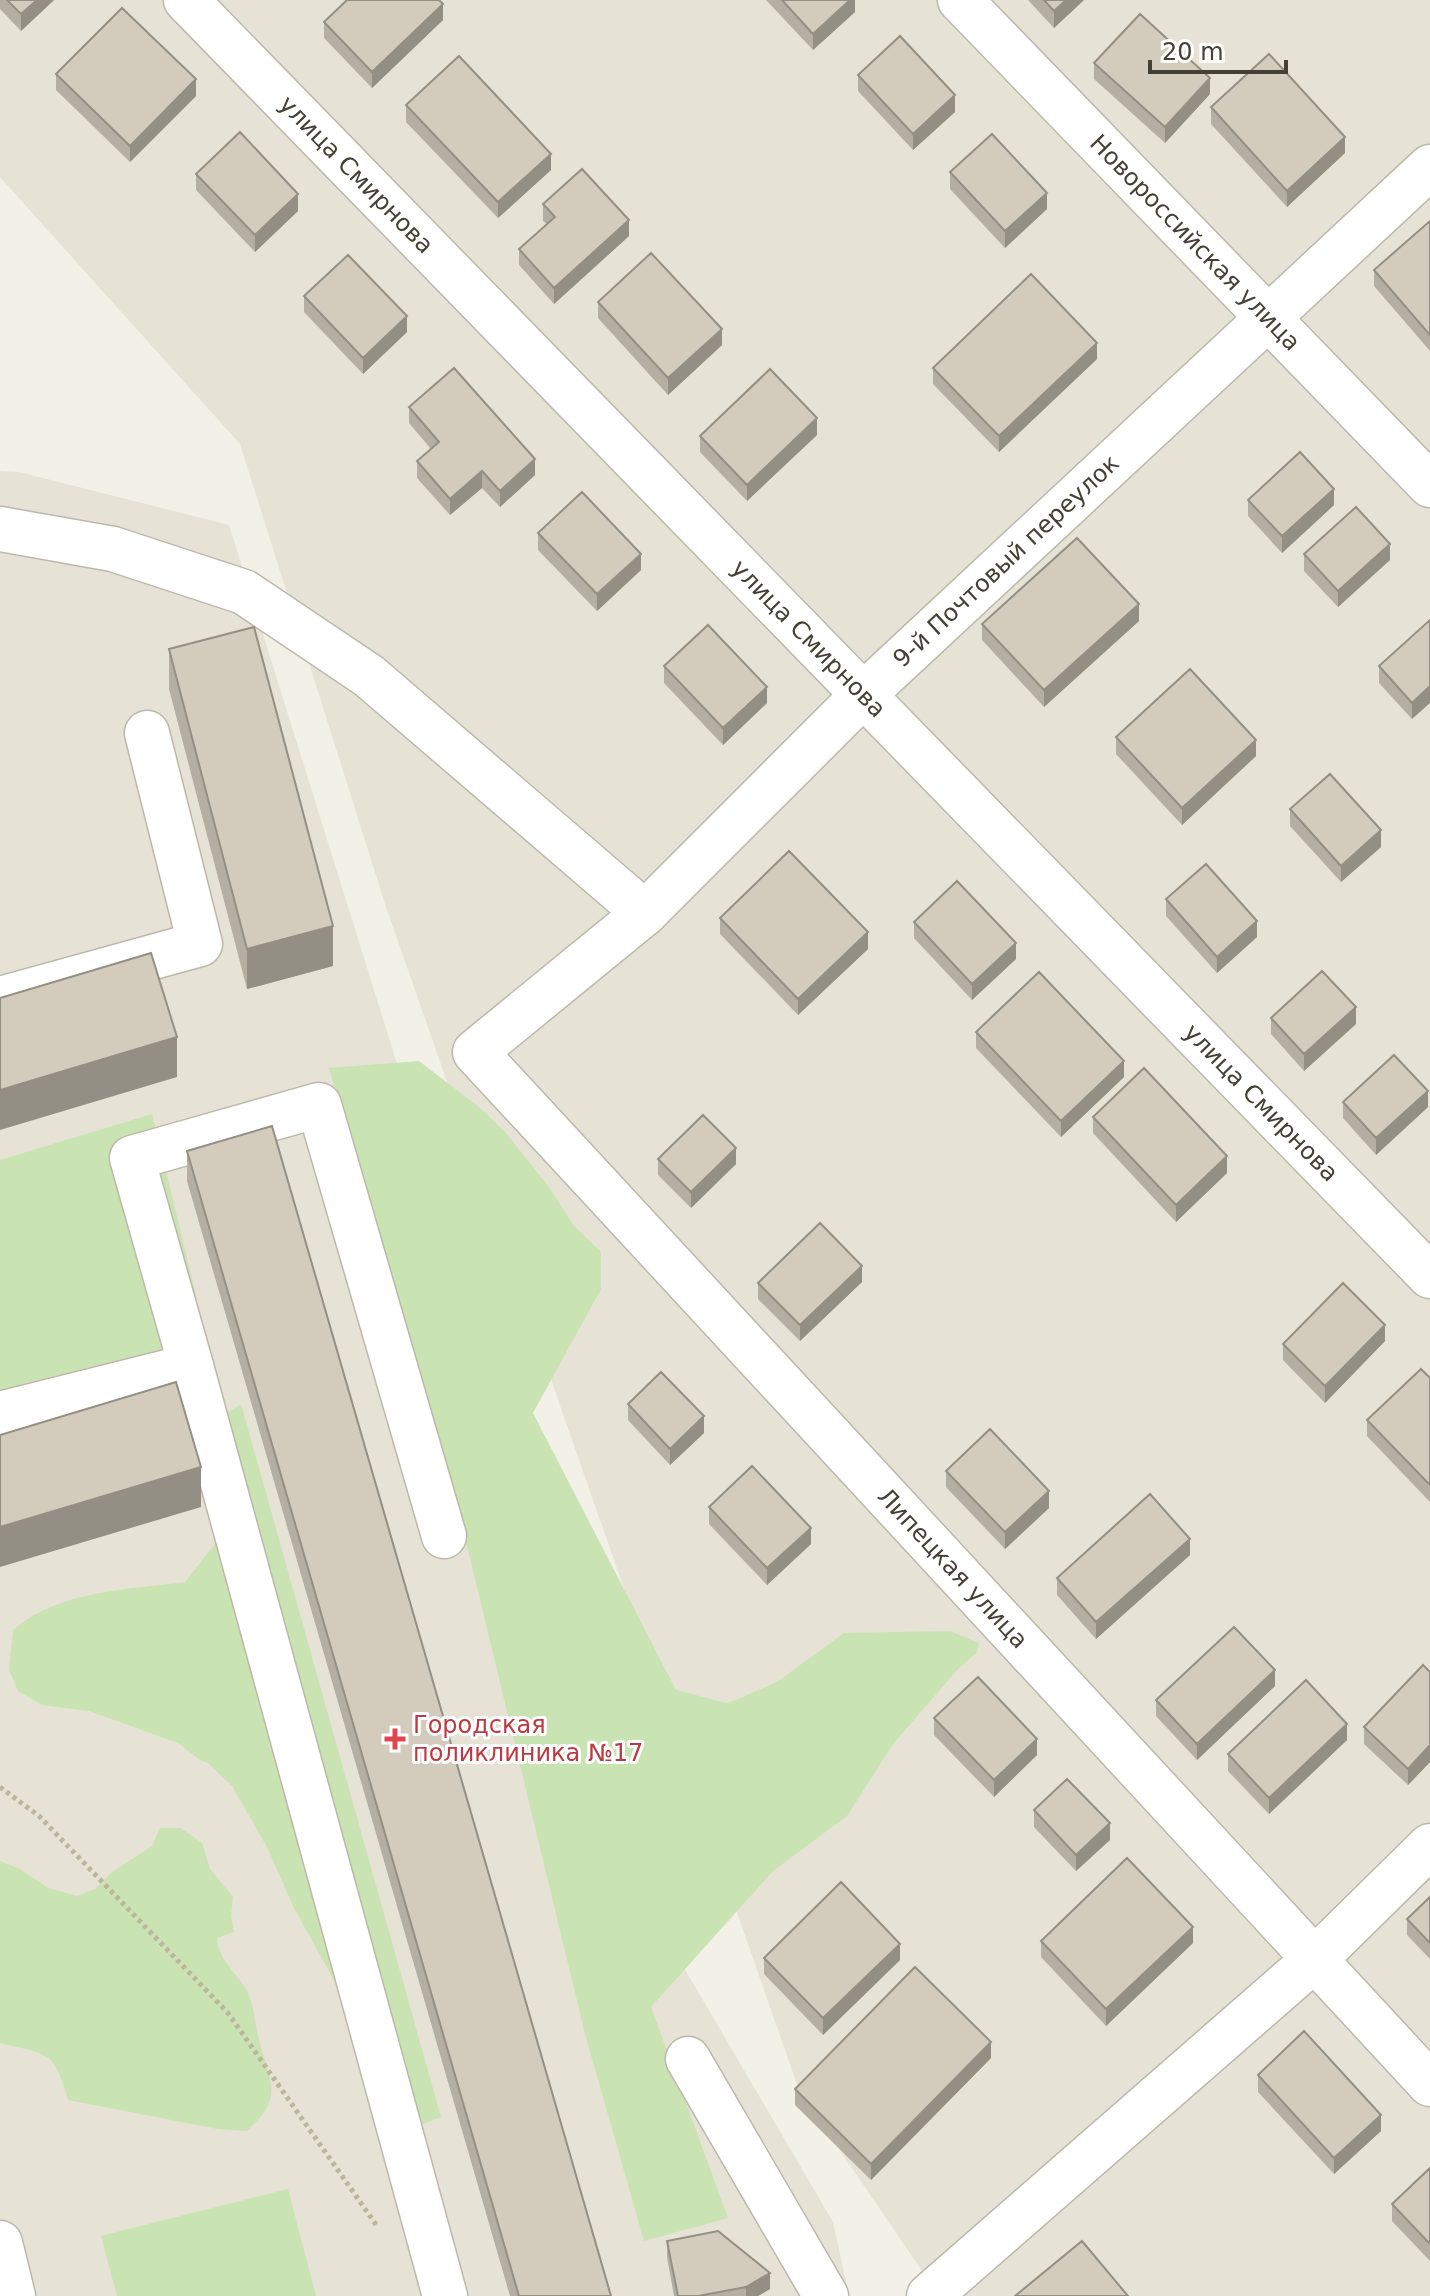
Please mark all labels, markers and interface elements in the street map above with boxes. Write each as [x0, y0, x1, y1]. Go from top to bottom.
scale bar [1150, 24, 1286, 74]
text: 20 m [1162, 38, 1224, 66]
street label: улица Смирнова [273, 90, 439, 259]
street label: Новороссийская улица [1084, 129, 1306, 357]
street label: 9-й Почтовый переулок [887, 449, 1125, 673]
street label: улица Смирнова [726, 554, 892, 723]
street label: улица Смирнова [1178, 1018, 1344, 1187]
street label: Липецкая улица [872, 1482, 1034, 1654]
place label: Городская поликлиника №17 [413, 1711, 643, 1767]
marker: Городская поликлиника №17 [384, 1728, 406, 1750]

